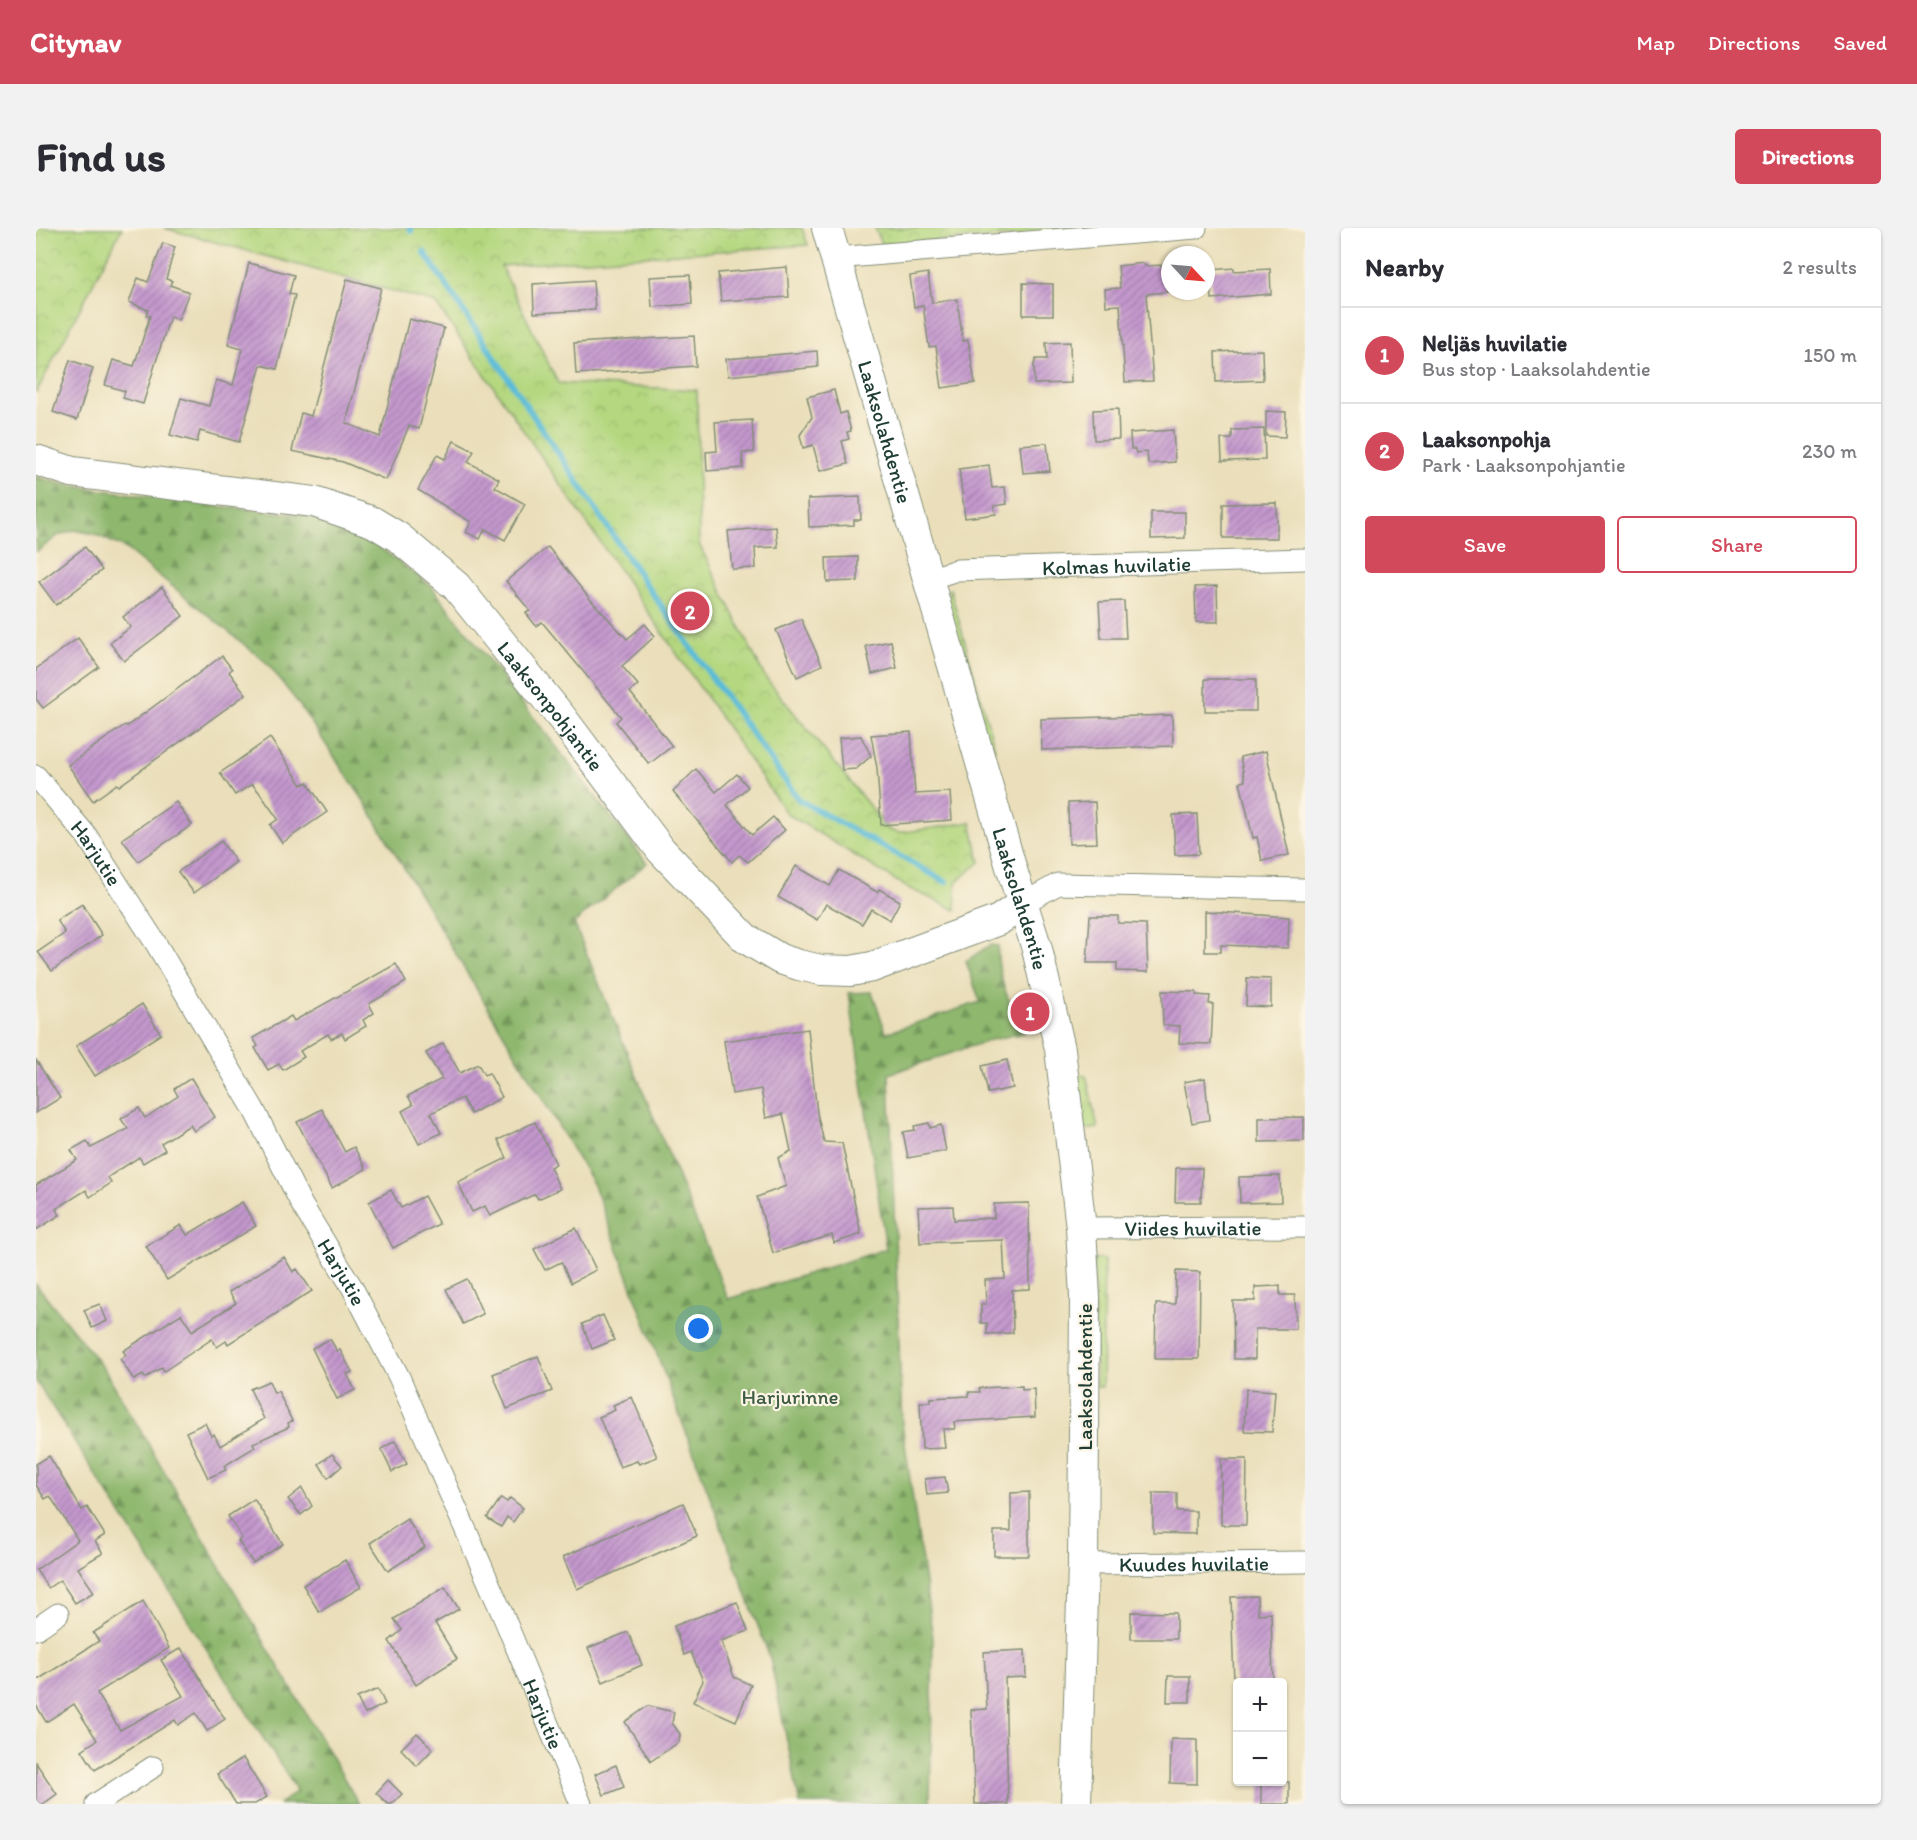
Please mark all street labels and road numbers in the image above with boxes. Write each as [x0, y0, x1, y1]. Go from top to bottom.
street label: Laaksolahdentie [853, 357, 918, 506]
street label: Kolmas huvilatie [1042, 550, 1191, 580]
street label: Laaksonpohjantie [492, 636, 610, 776]
street label: Harjutie [66, 815, 128, 890]
street label: Laaksolahdentie [988, 824, 1054, 972]
street label: Viides huvilatie [1124, 1215, 1262, 1240]
street label: Harjutie [313, 1234, 372, 1309]
street label: Laaksolahdentie [1072, 1303, 1097, 1451]
street label: Kuudes huvilatie [1119, 1550, 1269, 1576]
street label: Harjutie [518, 1675, 569, 1752]

